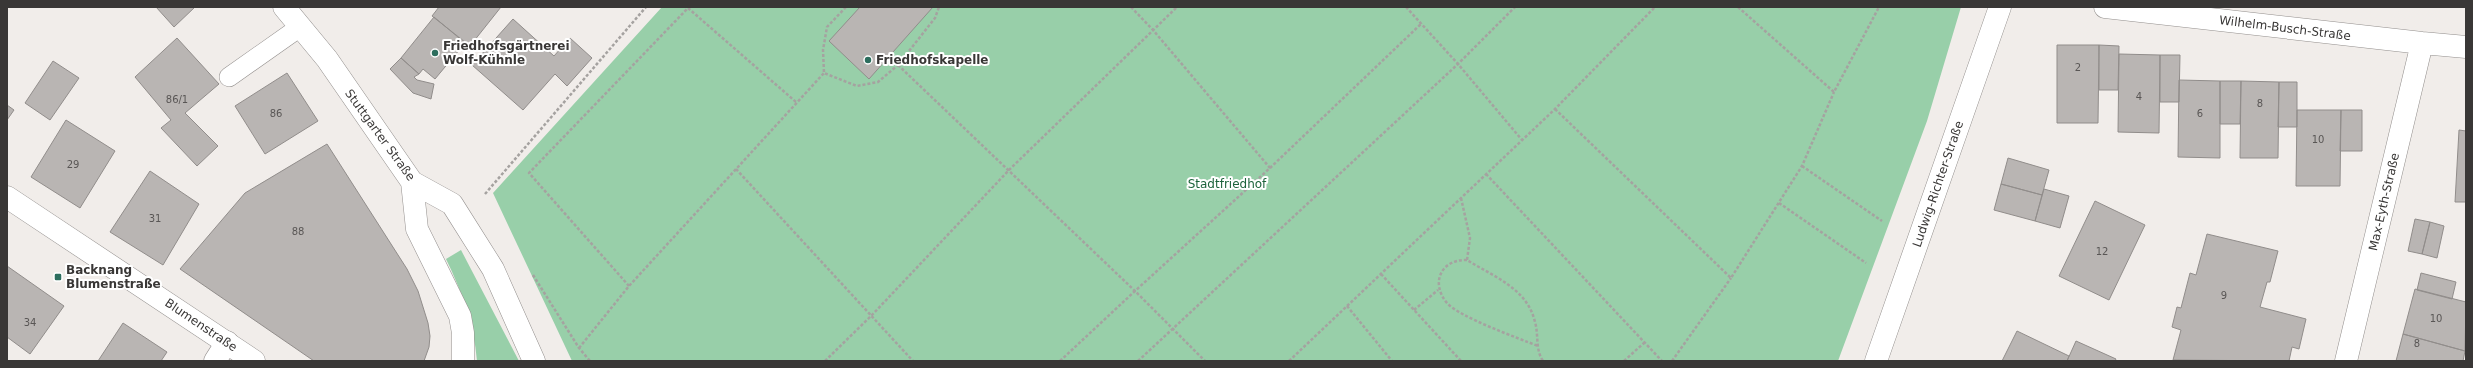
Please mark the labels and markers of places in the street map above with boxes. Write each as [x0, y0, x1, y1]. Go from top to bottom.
place label: Friedhofsgärtnerei Wolf-Kühnle [443, 39, 570, 67]
marker: Friedhofsgärtnerei Wolf-Kühnle [430, 48, 440, 58]
place label: Friedhofskapelle [876, 53, 989, 67]
marker: Friedhofskapelle [863, 55, 873, 65]
place label: Backnang Blumenstraße [66, 263, 161, 291]
marker: Backnang Blumenstraße [53, 272, 63, 282]

